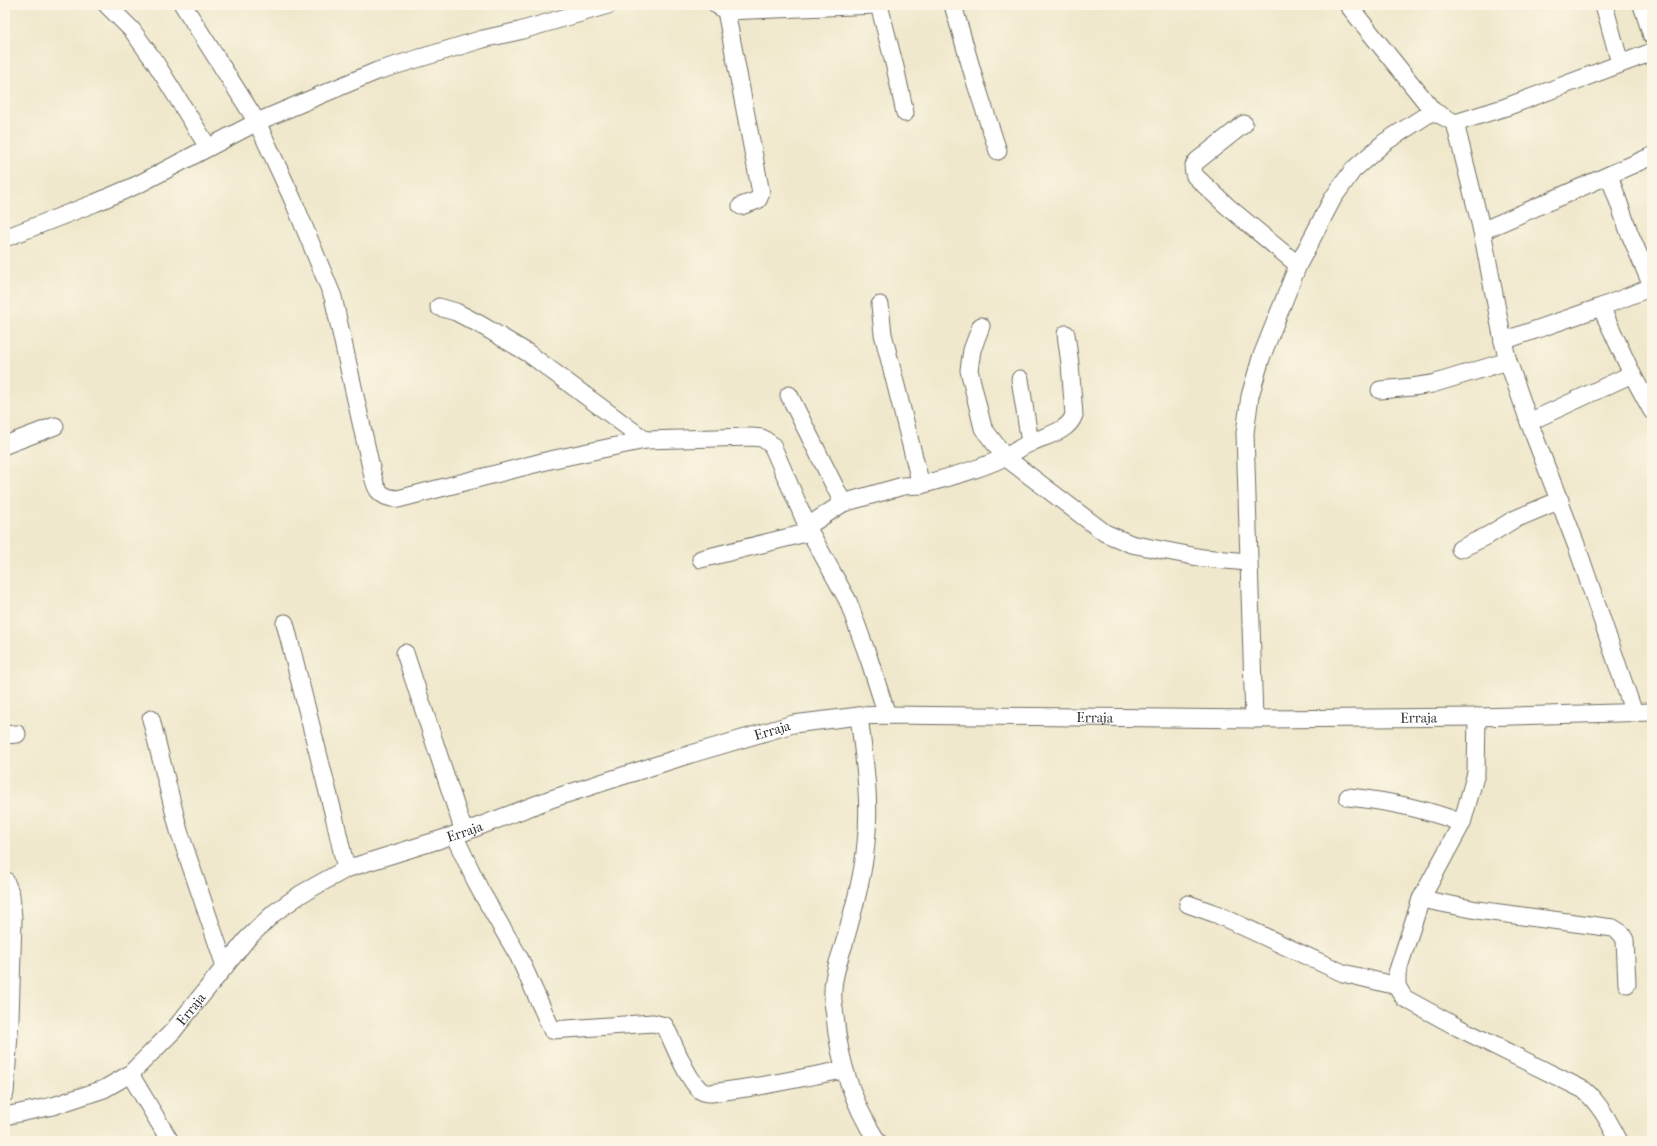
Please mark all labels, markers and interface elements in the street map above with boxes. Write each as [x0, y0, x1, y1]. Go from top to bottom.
street label: Erraja [1076, 709, 1114, 726]
street label: Erraja [1400, 709, 1438, 726]
street label: Erraja [752, 717, 793, 744]
street label: Erraja [444, 817, 485, 845]
street label: Erraja [173, 989, 209, 1029]

